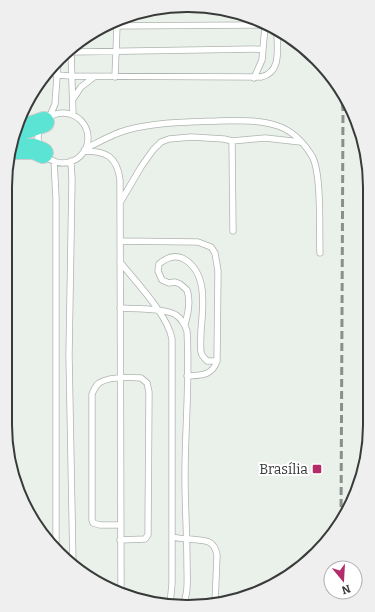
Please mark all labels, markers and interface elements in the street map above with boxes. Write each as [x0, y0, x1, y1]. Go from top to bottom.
place label: Brasília [259, 461, 308, 478]
marker: Brasília [311, 463, 323, 475]
north arrow [323, 560, 363, 600]
text: N [339, 582, 352, 597]

